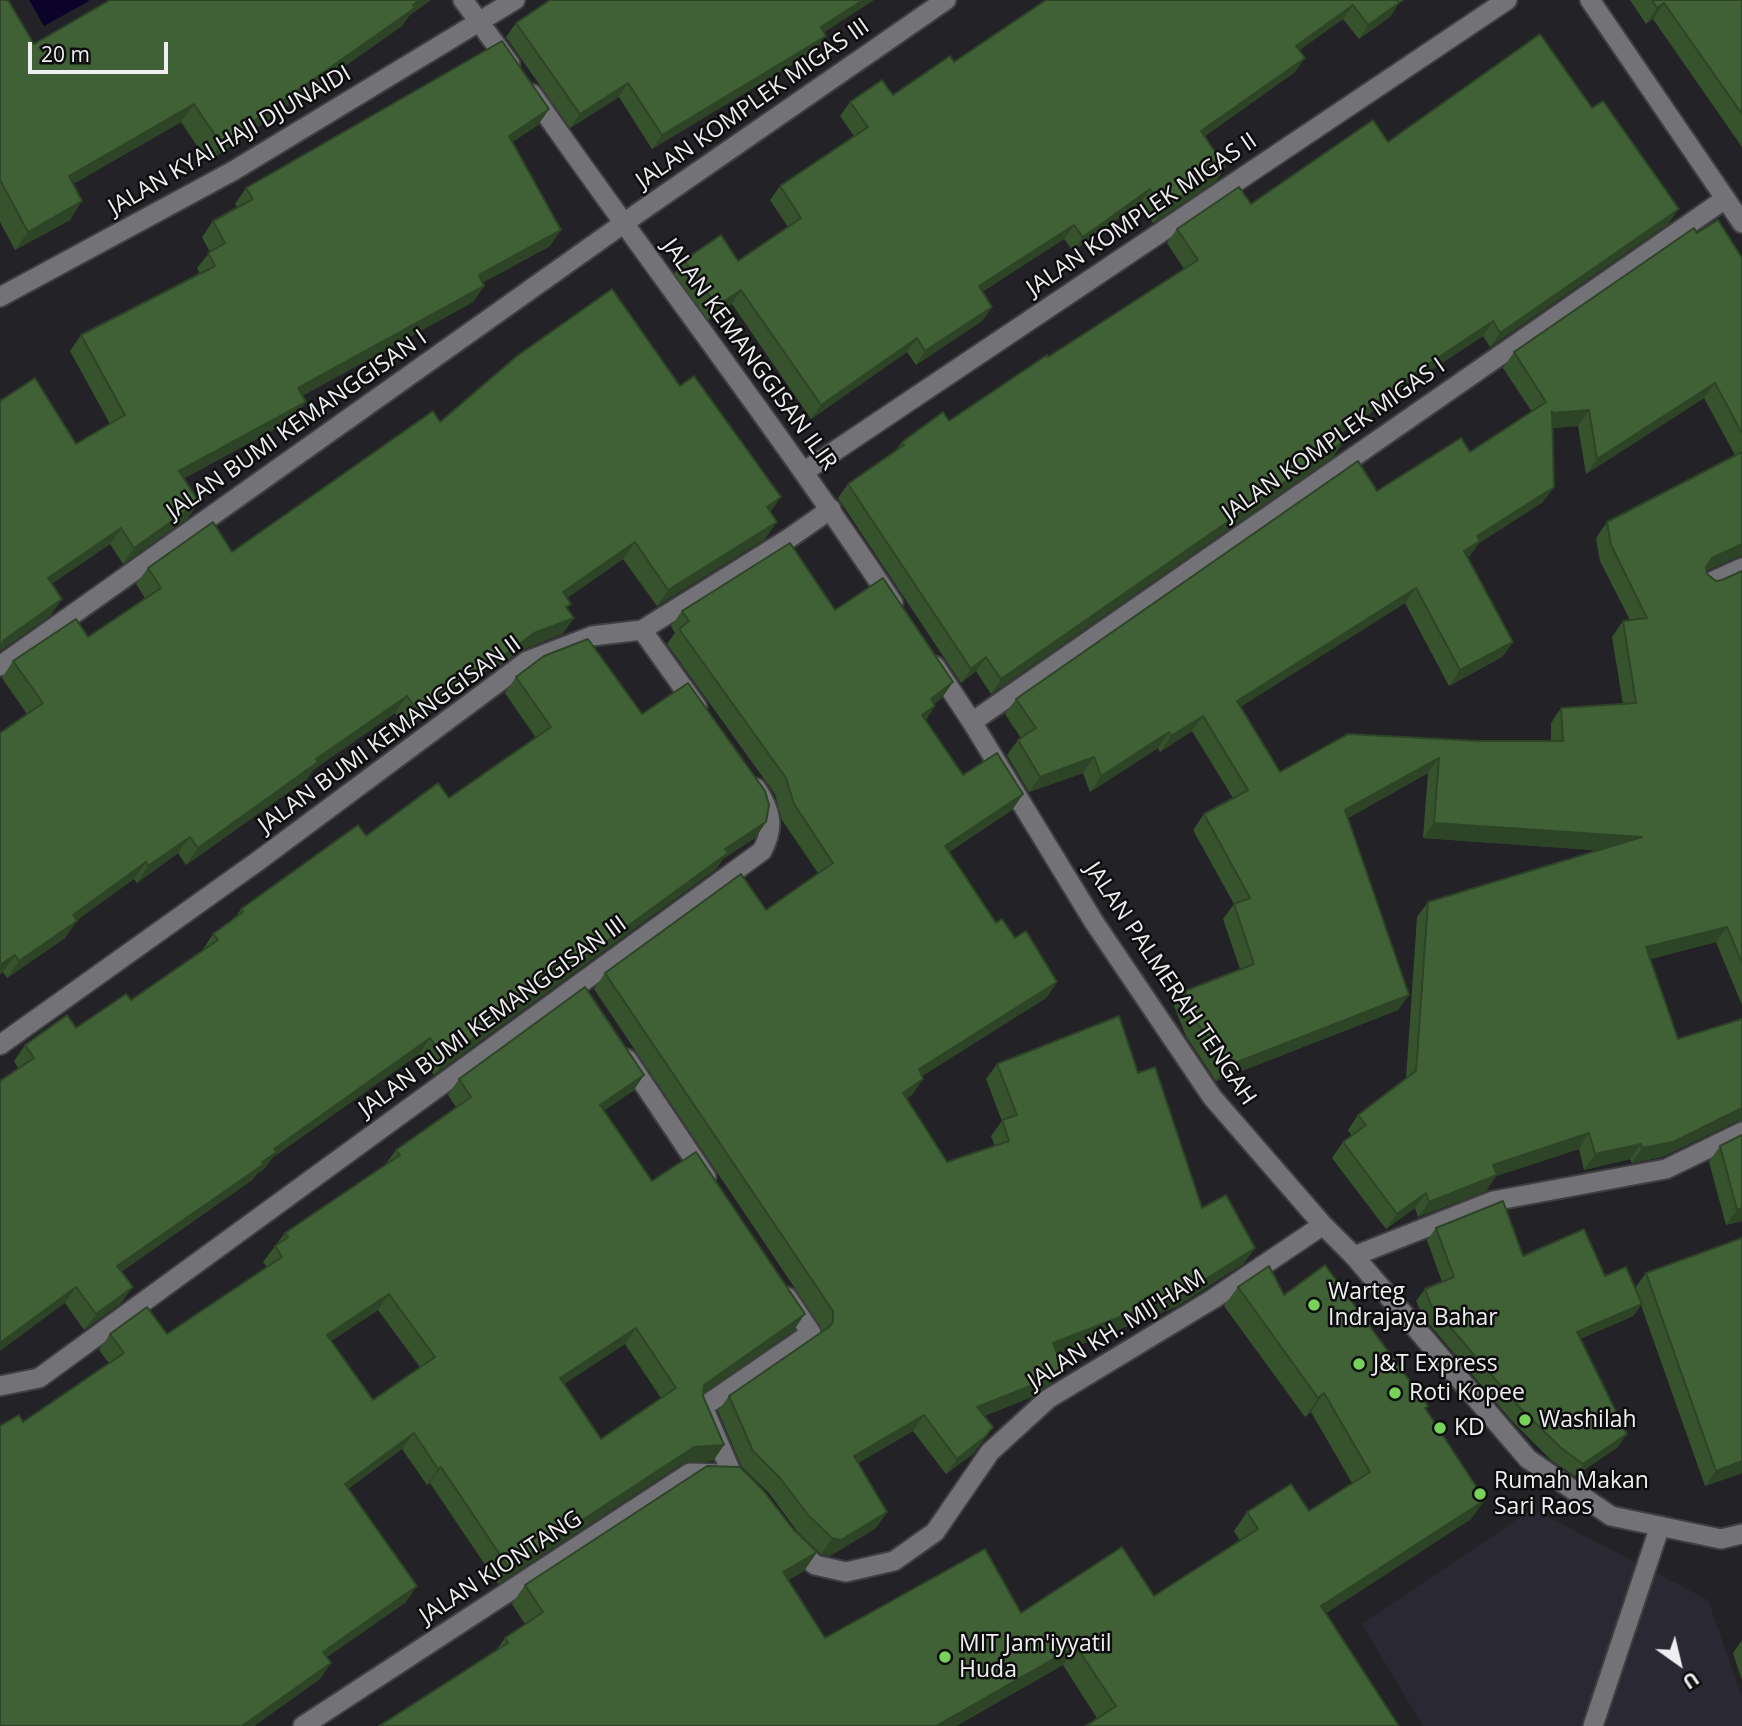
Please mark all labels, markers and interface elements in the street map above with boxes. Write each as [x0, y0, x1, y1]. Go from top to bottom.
street label: JALAN KOMPLEK MIGAS III [631, 13, 875, 195]
scale bar [32, 28, 172, 72]
text: 20 m [41, 40, 90, 68]
street label: JALAN KYAI HAJI DJUNAIDI [104, 60, 356, 222]
street label: JALAN KOMPLEK MIGAS II [1022, 128, 1262, 302]
street label: JALAN KEMANGGISAN ILIR [656, 234, 842, 476]
street label: JALAN BUMI KEMANGGISAN I [162, 324, 432, 526]
street label: JALAN KOMPLEK MIGAS I [1217, 353, 1451, 527]
street label: JALAN BUMI KEMANGGISAN II [253, 630, 527, 840]
street label: JALAN PALMERAH TENGAH [1078, 857, 1262, 1111]
street label: JALAN BUMI KEMANGGISAN III [354, 911, 632, 1123]
street label: JALAN KH. MIJ'HAM [1023, 1264, 1211, 1396]
place label: Warteg Indrajaya Bahar [1328, 1278, 1498, 1332]
marker: Warteg Indrajaya Bahar [1306, 1297, 1322, 1313]
place label: J&T Express [1373, 1350, 1498, 1378]
marker: J&T Express [1351, 1356, 1367, 1372]
place label: Roti Kopee [1409, 1379, 1525, 1407]
marker: Roti Kopee [1387, 1385, 1403, 1401]
place label: Washilah [1539, 1406, 1637, 1434]
marker: Washilah [1517, 1412, 1533, 1428]
place label: KD [1454, 1414, 1485, 1442]
marker: KD [1432, 1420, 1448, 1436]
place label: Rumah Makan Sari Raos [1494, 1467, 1649, 1521]
marker: Rumah Makan Sari Raos [1472, 1486, 1488, 1502]
street label: JALAN KIONTANG [415, 1505, 587, 1631]
north arrow [1644, 1628, 1714, 1698]
place label: MIT Jam'iyyatil Huda [959, 1630, 1111, 1684]
marker: MIT Jam'iyyatil Huda [937, 1649, 953, 1665]
text: U [1678, 1666, 1704, 1695]

